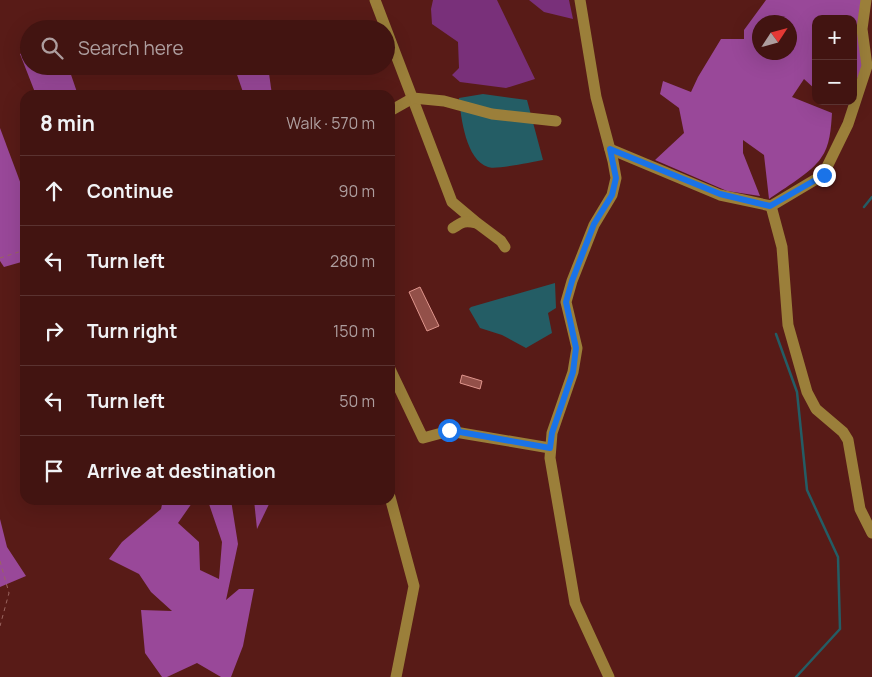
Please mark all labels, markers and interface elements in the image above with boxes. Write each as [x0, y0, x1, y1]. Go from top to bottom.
north arrow [752, 15, 797, 60]
map controls [812, 15, 857, 105]
button: + [812, 15, 857, 60]
search box [20, 20, 395, 75]
icon: search [38, 34, 66, 62]
text: Search here [78, 35, 184, 61]
button: − [812, 60, 857, 105]
text: 8 min [40, 109, 95, 137]
text: Walk · 570 m [286, 112, 375, 134]
route end [813, 164, 836, 187]
icon: ahead [40, 177, 68, 205]
text: Continue [87, 178, 173, 204]
text: 90 m [339, 180, 375, 202]
icon: left [40, 247, 68, 275]
text: Turn left [87, 248, 165, 274]
text: 280 m [330, 250, 375, 272]
icon: right [40, 317, 68, 345]
text: Turn right [87, 318, 177, 344]
text: 150 m [333, 320, 375, 342]
icon: left [40, 387, 68, 415]
text: Turn left [87, 388, 165, 414]
text: 50 m [339, 390, 375, 412]
route start [438, 419, 461, 442]
icon: arrive [40, 457, 68, 485]
text: Arrive at destination [87, 458, 276, 484]

